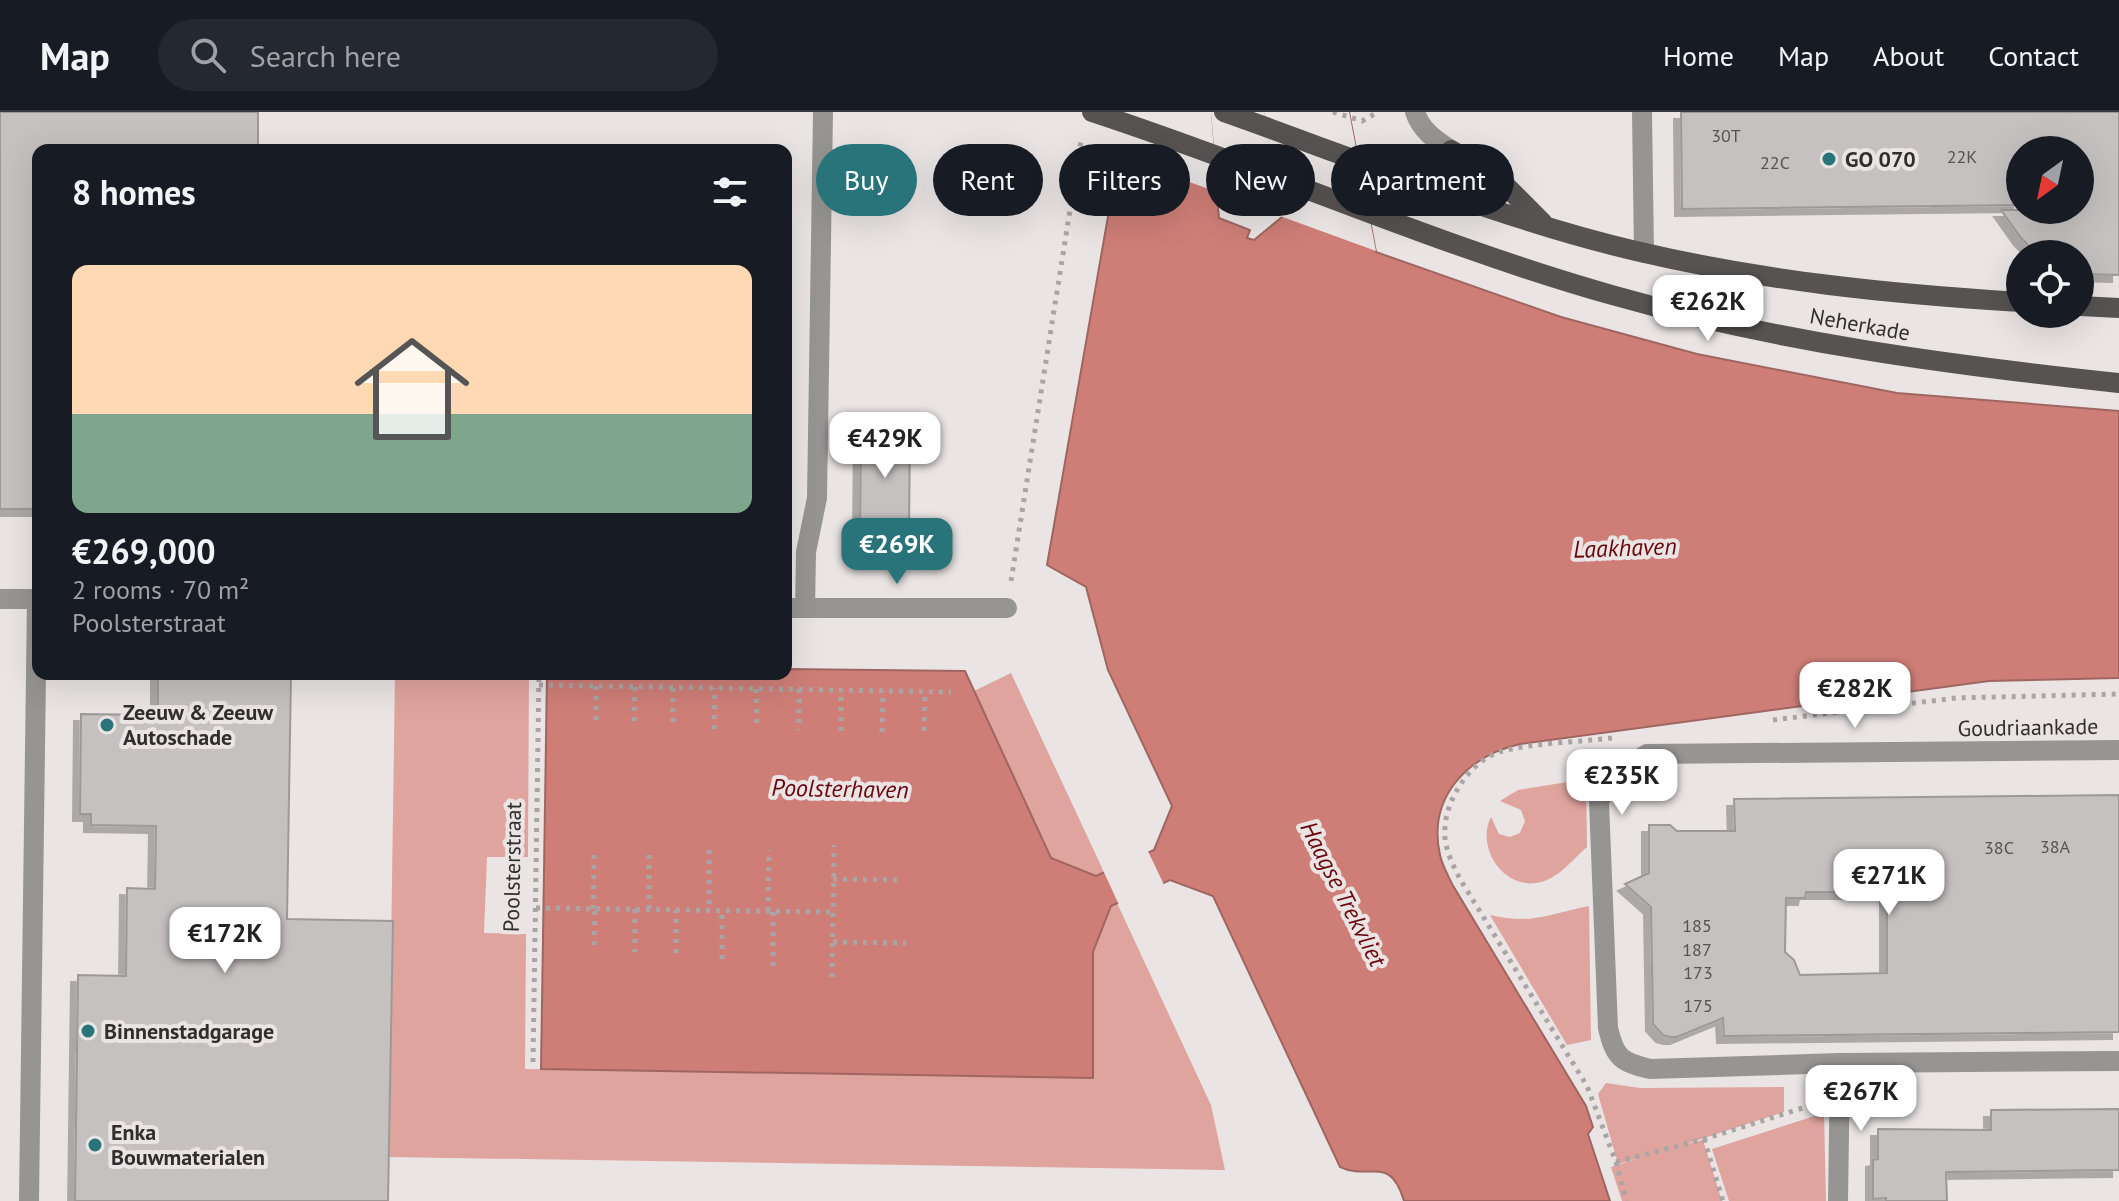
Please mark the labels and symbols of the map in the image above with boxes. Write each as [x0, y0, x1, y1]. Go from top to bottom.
house number: 30T [1711, 124, 1741, 147]
north arrow [2006, 136, 2094, 224]
place label: GO 070 [1845, 145, 1916, 173]
house number: 22K [1947, 145, 1977, 168]
marker: GO 070 [1820, 150, 1838, 168]
house number: 22C [1760, 151, 1790, 174]
pin: €262K [1652, 275, 1764, 343]
street label: Neherkade [1808, 301, 1912, 347]
pin: €429K [829, 412, 941, 480]
pin: €269K [841, 518, 953, 586]
water label: Laakhaven [1573, 530, 1677, 565]
pin: €282K [1799, 662, 1911, 730]
place label: Zeeuw & Zeeuw Autoschade [123, 698, 274, 751]
street label: Goudriaankade [1957, 712, 2099, 742]
marker: Zeeuw & Zeeuw Autoschade [98, 716, 116, 734]
pin: €235K [1566, 749, 1678, 817]
water label: Poolsterhaven [771, 772, 909, 805]
street label: Poolsterstraat [497, 801, 527, 932]
water label: Haagse Trekvliet [1294, 816, 1394, 973]
house number: 38A [2040, 835, 2071, 858]
house number: 38C [1984, 836, 2014, 859]
pin: €271K [1833, 849, 1945, 917]
pin: €172K [169, 907, 281, 975]
house number: 185 [1682, 914, 1712, 937]
house number: 187 [1682, 938, 1712, 961]
house number: 173 [1683, 961, 1713, 984]
house number: 175 [1683, 994, 1713, 1017]
place label: Binnenstadgarage [104, 1017, 274, 1045]
marker: Binnenstadgarage [79, 1022, 97, 1040]
pin: €267K [1805, 1065, 1917, 1133]
place label: Enka Bouwmaterialen [111, 1118, 265, 1171]
marker: Enka Bouwmaterialen [86, 1136, 104, 1154]

